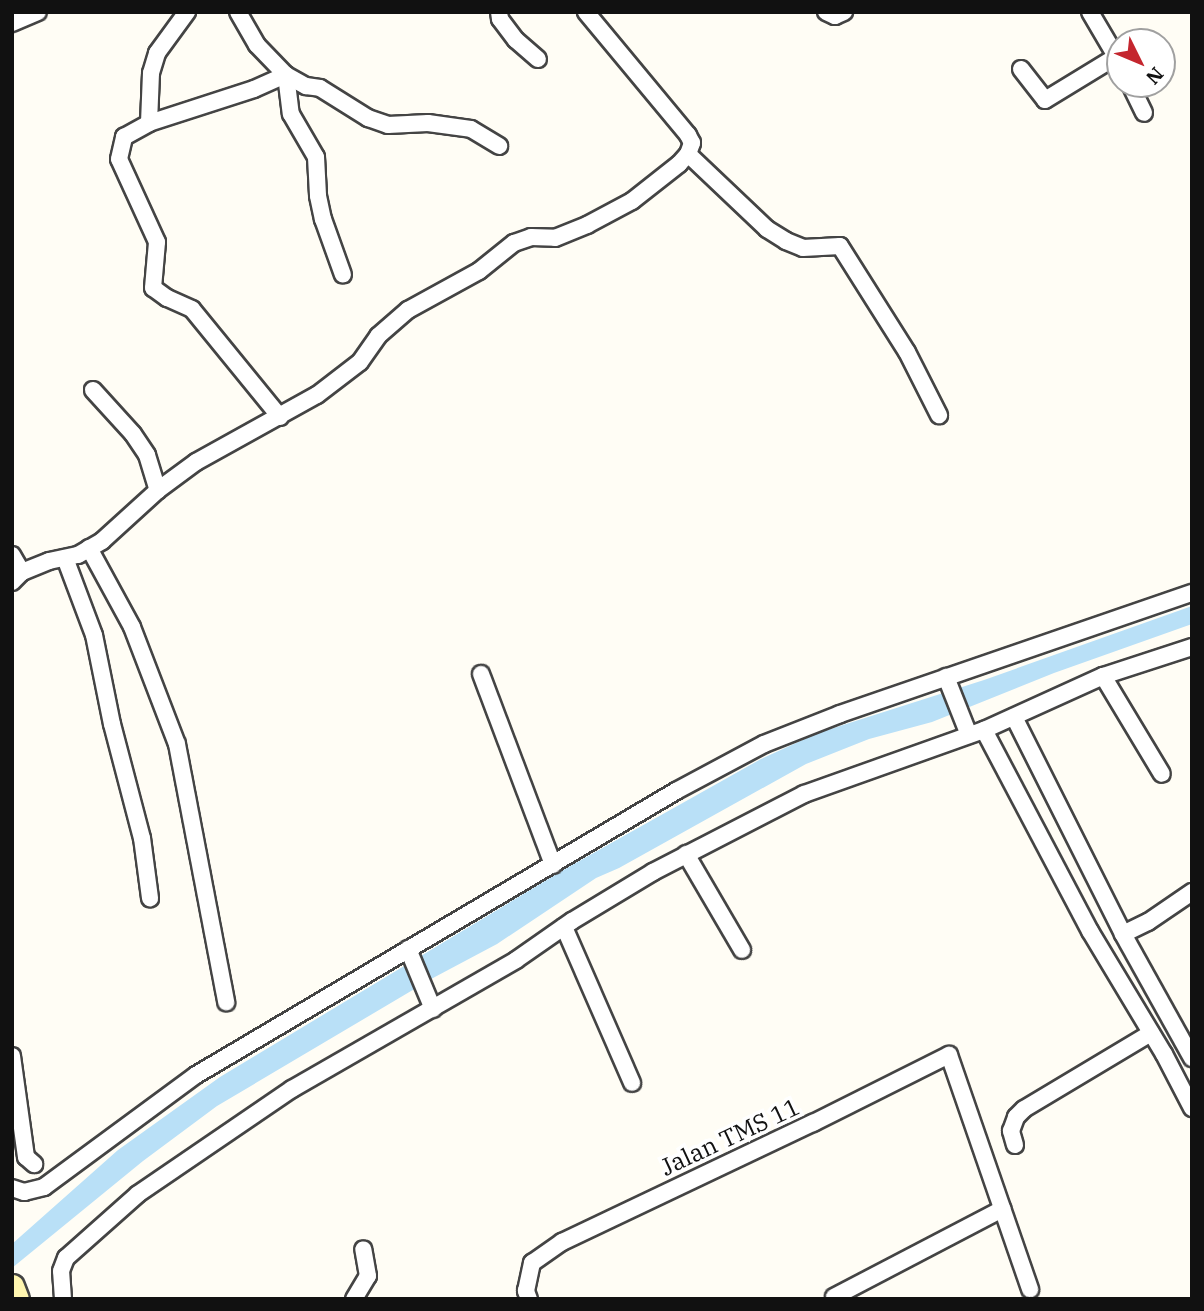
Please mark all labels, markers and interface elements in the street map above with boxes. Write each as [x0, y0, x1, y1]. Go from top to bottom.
north arrow [1106, 28, 1176, 98]
text: N [1141, 62, 1169, 90]
street label: Jalan TMS 11 [656, 1092, 804, 1182]

